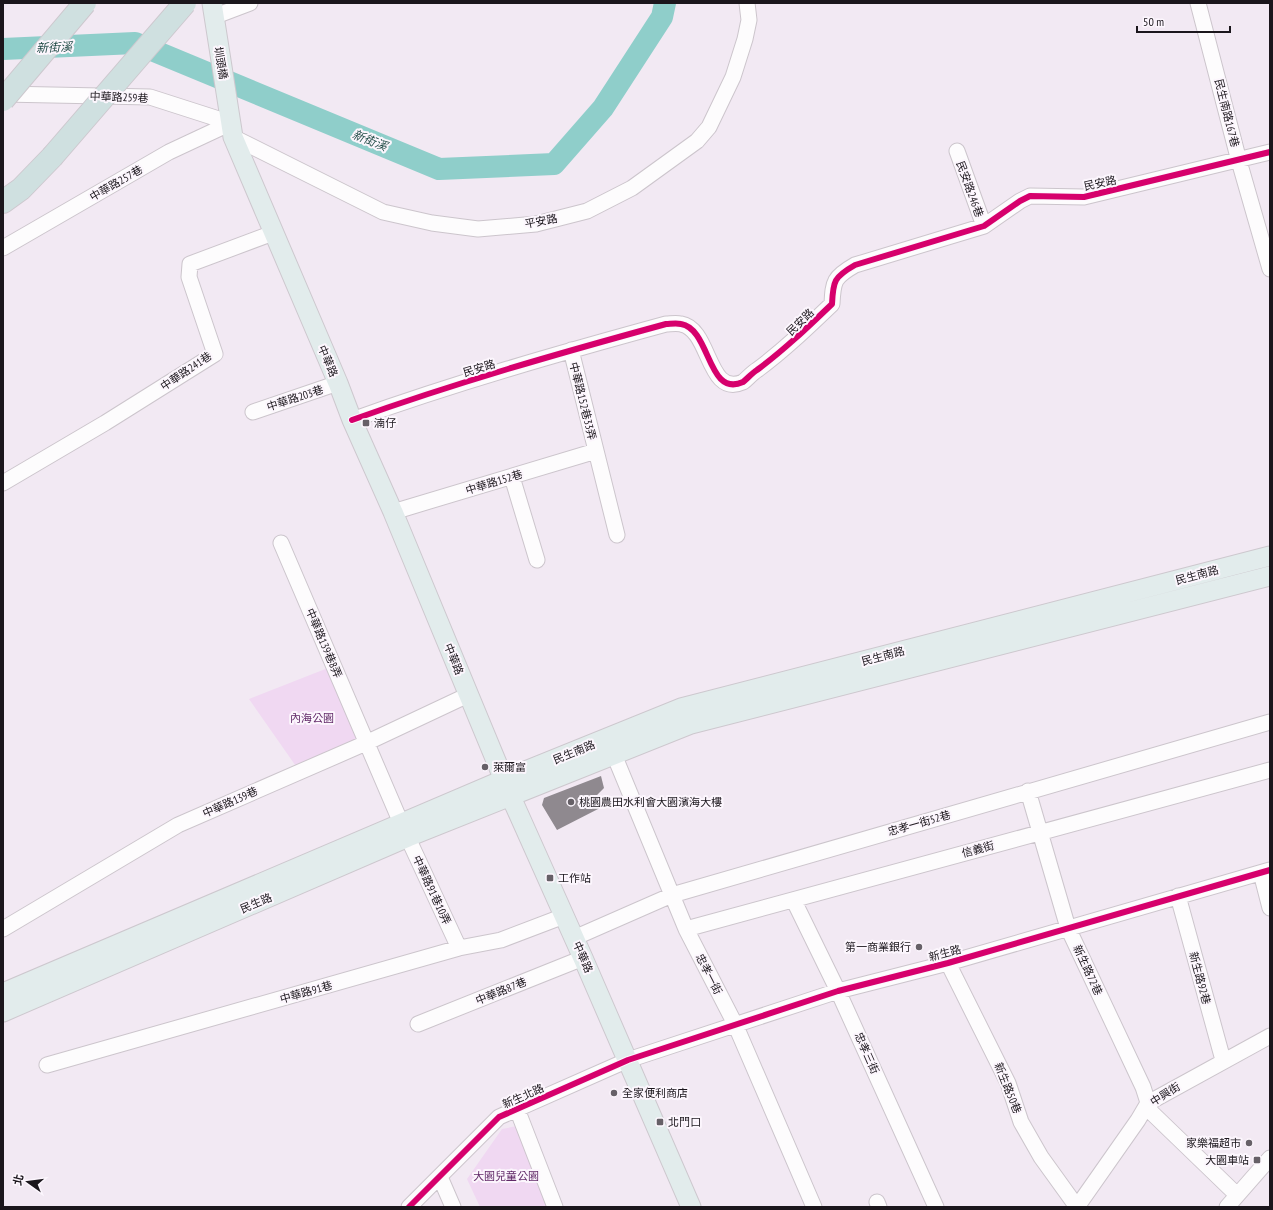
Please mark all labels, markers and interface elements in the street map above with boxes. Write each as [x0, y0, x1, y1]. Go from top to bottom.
scale bar [1137, 8, 1230, 34]
text: 50 m [1143, 14, 1164, 29]
water label: 新街溪 [36, 39, 74, 55]
street label: 圳頭橋 [211, 46, 231, 80]
street label: 民生南路167巷 [1212, 77, 1242, 149]
street label: 中華路259巷 [89, 89, 149, 105]
water label: 新街溪 [350, 126, 391, 154]
street label: 民安路246巷 [953, 159, 987, 219]
street label: 中華路257巷 [87, 162, 145, 204]
street label: 民安路 [1082, 173, 1118, 193]
street label: 平安路 [523, 211, 559, 231]
street label: 民安路 [783, 306, 817, 338]
street label: 中華路 [315, 343, 341, 379]
street label: 中華路241巷 [158, 349, 214, 393]
street label: 民安路 [461, 356, 497, 380]
street label: 中華路152巷33弄 [567, 361, 599, 441]
street label: 中華路203巷 [265, 382, 325, 414]
place label: 湳仔 [374, 416, 396, 430]
marker: 湳仔 [361, 418, 371, 428]
street label: 中華路152巷 [464, 467, 524, 497]
street label: 民生南路 [1174, 563, 1220, 587]
street label: 中華路139巷8弄 [303, 606, 345, 680]
street label: 中華路 [441, 641, 467, 677]
street label: 民生南路 [860, 644, 906, 668]
park label: 內海公園 [290, 711, 334, 725]
street label: 民生南路 [551, 737, 597, 767]
place label: 萊爾富 [493, 760, 526, 774]
marker: 萊爾富 [480, 762, 490, 772]
street label: 中華路139巷 [200, 784, 260, 820]
place label: 桃園農田水利會大園濱海大樓 [579, 795, 722, 809]
marker: 桃園農田水利會大園濱海大樓 [566, 797, 576, 807]
street label: 忠孝一街52巷 [886, 807, 952, 839]
street label: 信義街 [960, 838, 996, 860]
street label: 中華路91巷10弄 [410, 853, 454, 927]
place label: 工作站 [558, 871, 591, 885]
marker: 工作站 [545, 873, 555, 883]
street label: 民生路 [238, 890, 274, 916]
street label: 中華路 [570, 939, 596, 975]
place label: 第一商業銀行 [845, 940, 911, 954]
marker: 第一商業銀行 [914, 942, 924, 952]
street label: 新生路 [927, 942, 963, 964]
street label: 新生路72巷 [1070, 943, 1106, 997]
street label: 新生路92巷 [1186, 950, 1214, 1006]
street label: 忠孝一街 [693, 951, 725, 997]
street label: 中華路87巷 [473, 974, 529, 1008]
street label: 中華路91巷 [278, 978, 334, 1006]
street label: 忠孝三街 [852, 1030, 882, 1076]
street label: 新生路50巷 [991, 1060, 1025, 1116]
street label: 中興街 [1147, 1079, 1183, 1109]
street label: 新生北路 [500, 1081, 546, 1111]
place label: 全家便利商店 [622, 1086, 688, 1100]
marker: 全家便利商店 [609, 1088, 619, 1098]
place label: 北門口 [668, 1115, 701, 1129]
marker: 北門口 [655, 1117, 665, 1127]
place label: 家樂福超市 [1186, 1136, 1241, 1150]
marker: 家樂福超市 [1244, 1138, 1254, 1148]
place label: 大園車站 [1205, 1153, 1249, 1167]
marker: 大園車站 [1252, 1155, 1262, 1165]
north arrow [8, 1162, 48, 1202]
park label: 大園兒童公園 [473, 1169, 539, 1183]
text: 北 [10, 1173, 26, 1187]

